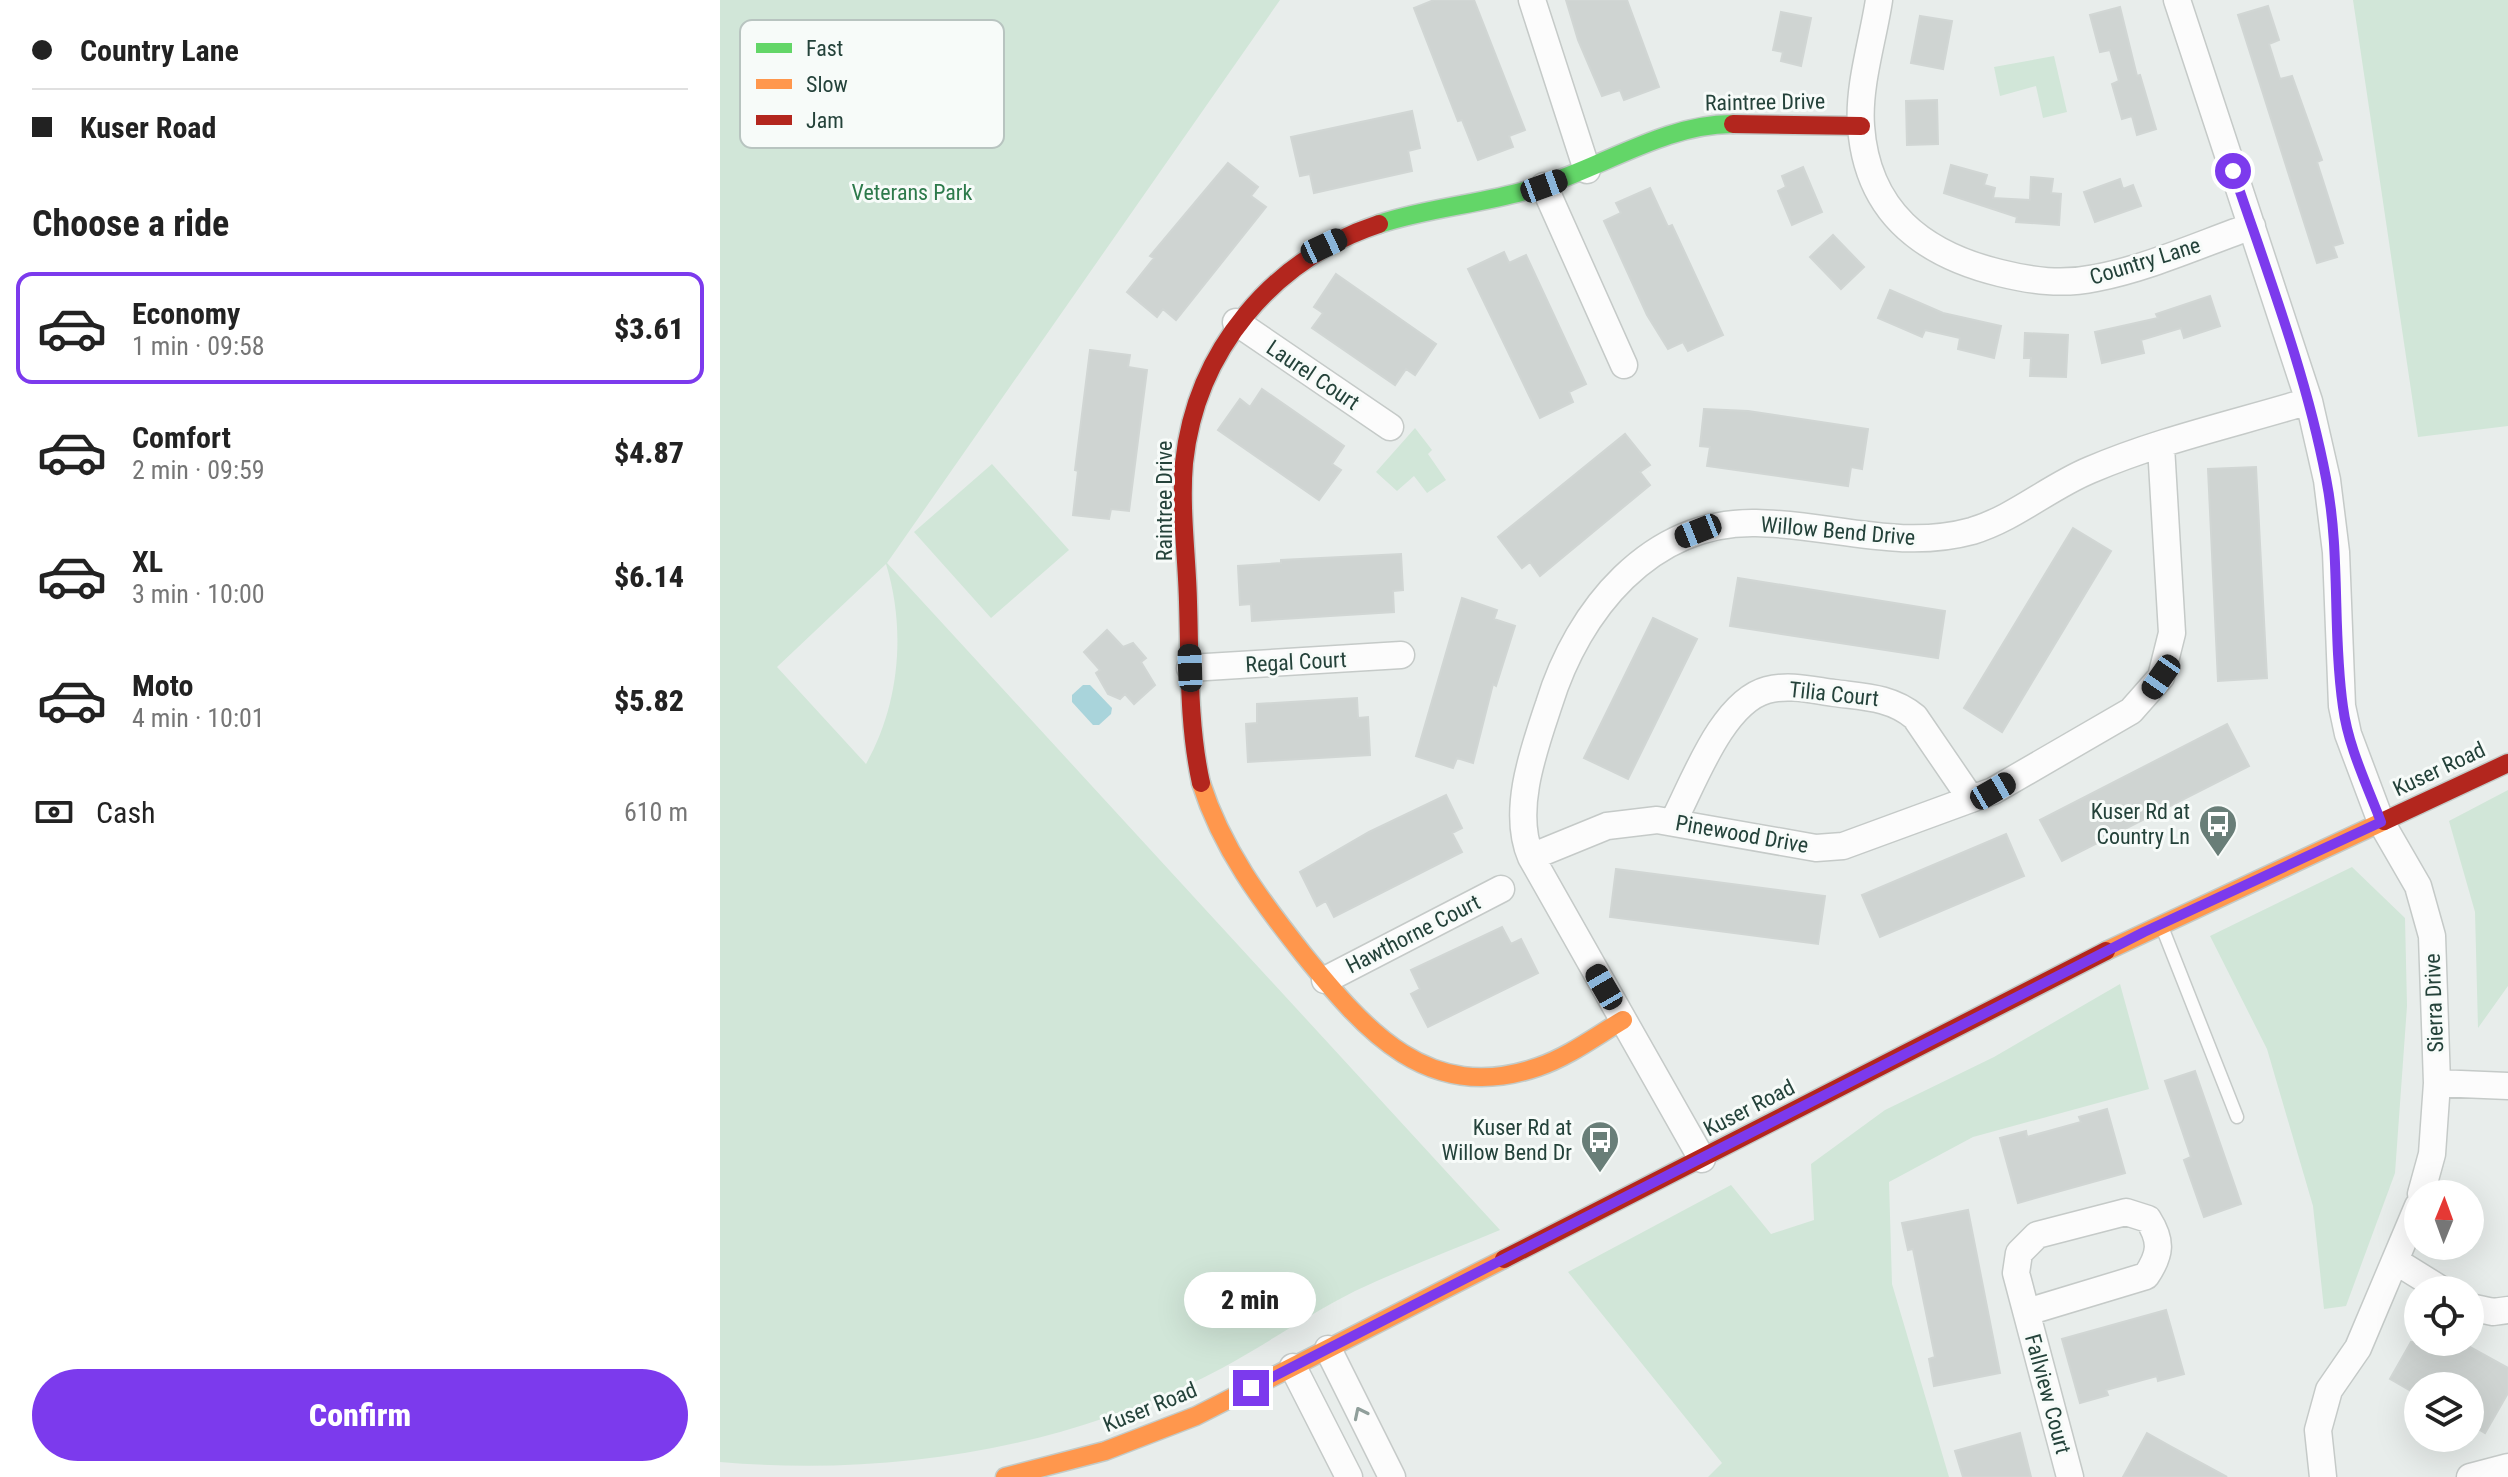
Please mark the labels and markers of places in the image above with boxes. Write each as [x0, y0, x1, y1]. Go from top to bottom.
place label: Kuser Rd at Country Ln [2091, 799, 2190, 849]
bus stop icon: Kuser Rd at Country Ln [2197, 803, 2239, 858]
place label: Kuser Rd at Willow Bend Dr [1442, 1115, 1572, 1165]
bus stop icon: Kuser Rd at Willow Bend Dr [1579, 1119, 1621, 1174]

